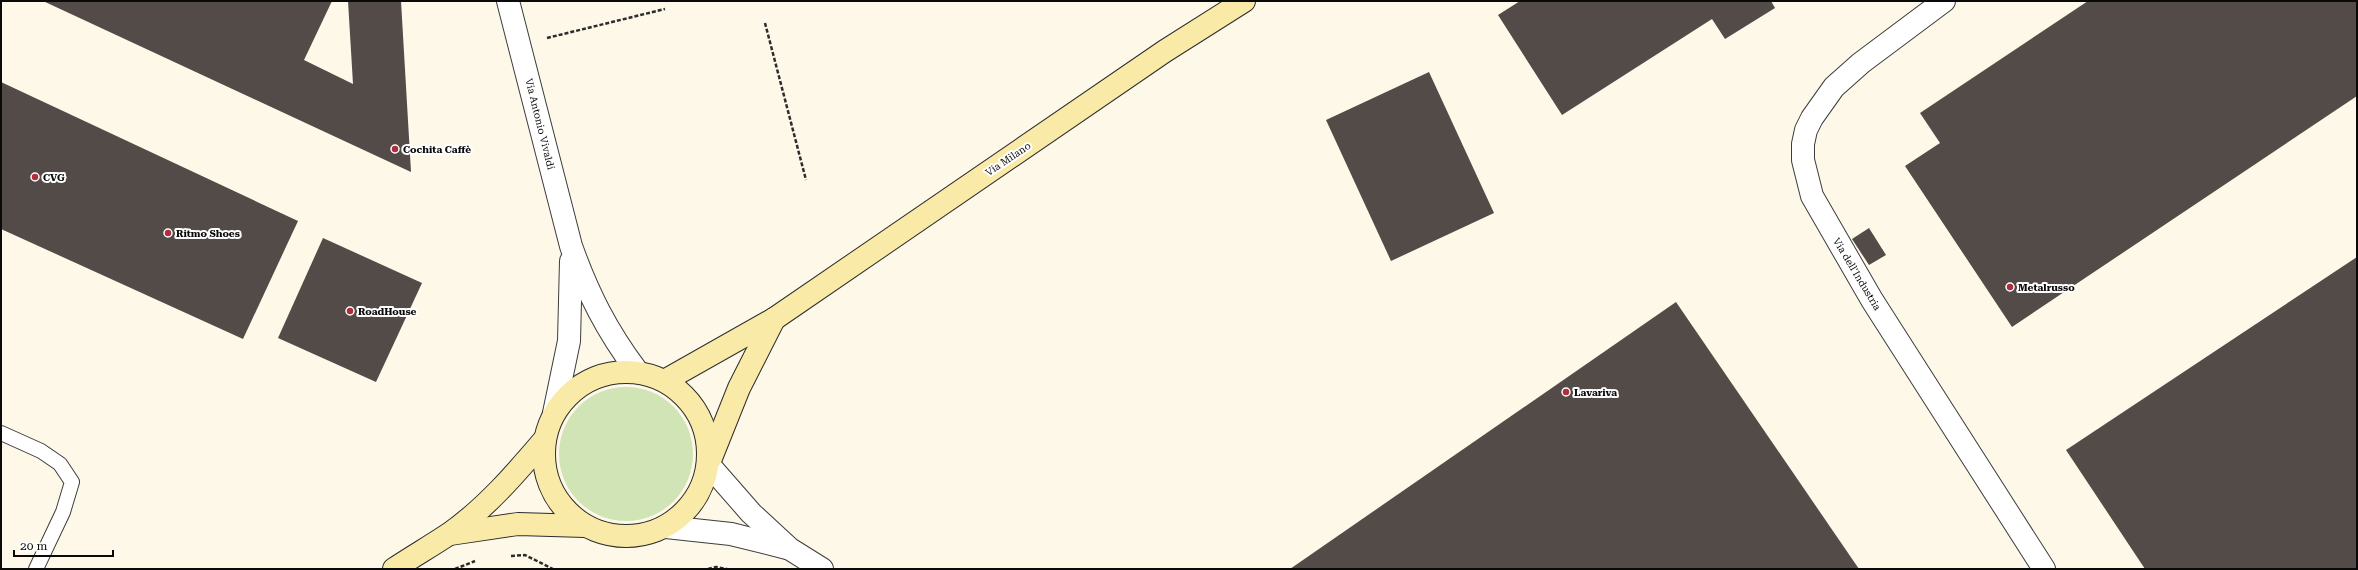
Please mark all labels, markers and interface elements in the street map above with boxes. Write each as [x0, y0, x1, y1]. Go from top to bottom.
street label: Via Antonio Vivaldi [523, 77, 557, 171]
street label: Via Milano [983, 140, 1033, 178]
marker: Cochita Caffè [390, 144, 400, 154]
place label: Cochita Caffè [403, 144, 471, 155]
marker: CVG [30, 172, 40, 182]
place label: CVG [43, 172, 65, 183]
marker: Ritmo Shoes [163, 228, 173, 238]
place label: Ritmo Shoes [176, 228, 240, 239]
street label: Via dell'Industria [1831, 236, 1883, 313]
marker: Metalrusso [2005, 282, 2015, 292]
place label: Metalrusso [2018, 282, 2075, 293]
marker: RoadHouse [345, 306, 355, 316]
place label: RoadHouse [358, 306, 417, 317]
marker: Lavariva [1561, 387, 1571, 397]
place label: Lavariva [1574, 387, 1617, 398]
scale bar [14, 532, 113, 558]
text: 20 m [20, 539, 47, 553]

